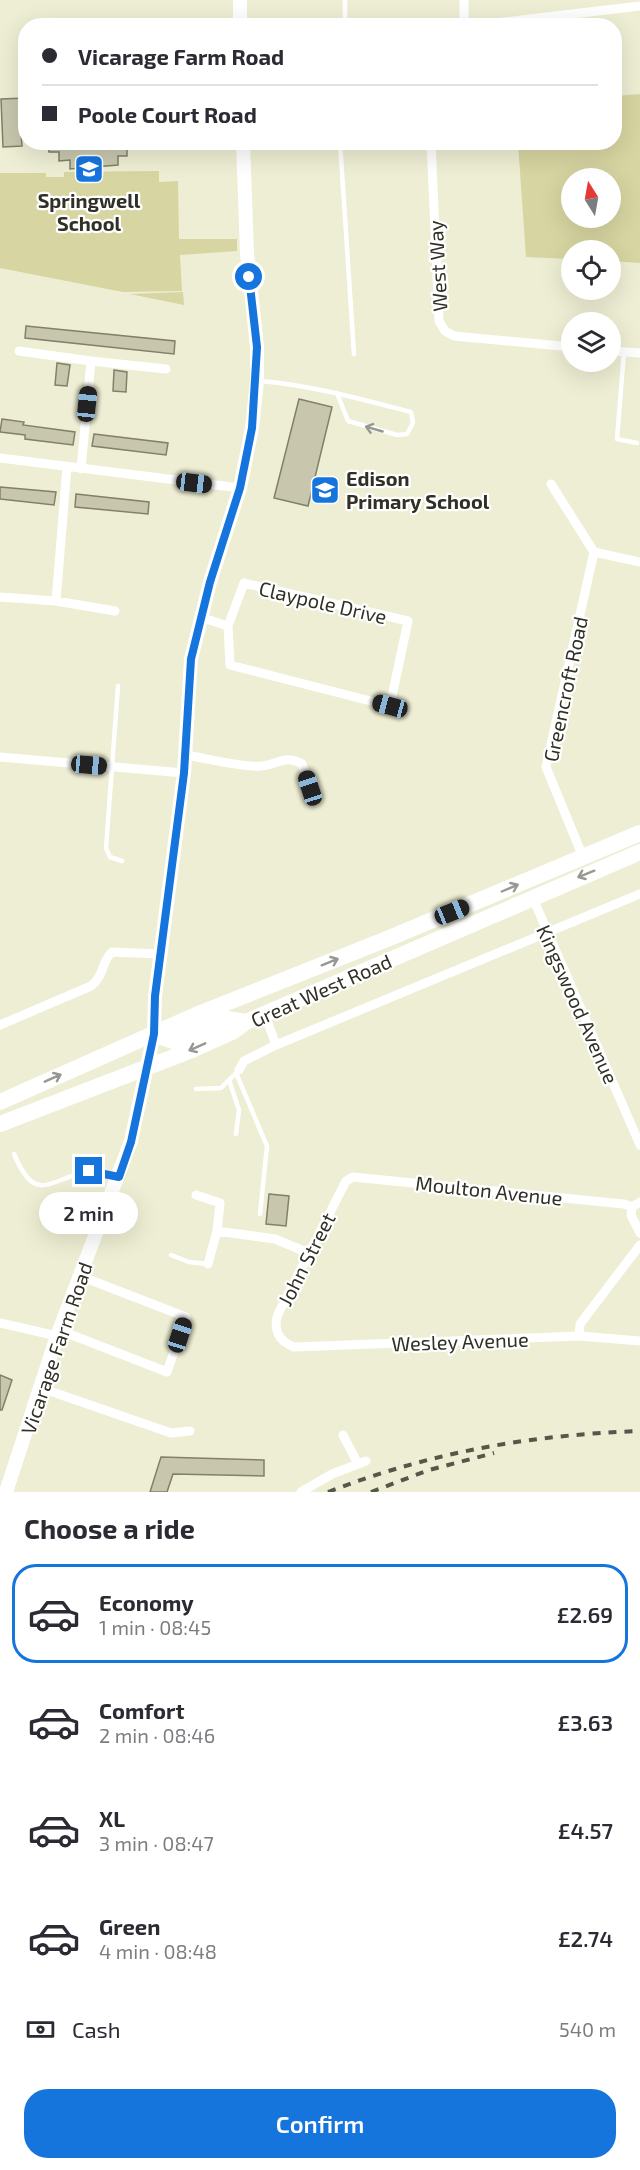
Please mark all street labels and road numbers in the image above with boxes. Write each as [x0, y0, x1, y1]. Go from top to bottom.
street label: West Way [423, 219, 451, 312]
street label: Claypole Drive [257, 576, 389, 628]
street label: Greencroft Road [538, 614, 592, 764]
street label: Kingswood Avenue [532, 921, 624, 1087]
street label: Great West Road [247, 948, 395, 1032]
street label: Moulton Avenue [414, 1170, 564, 1210]
street label: John Street [272, 1208, 340, 1310]
street label: Vicarage Farm Road [15, 1259, 97, 1437]
street label: Wesley Avenue [391, 1327, 529, 1355]

